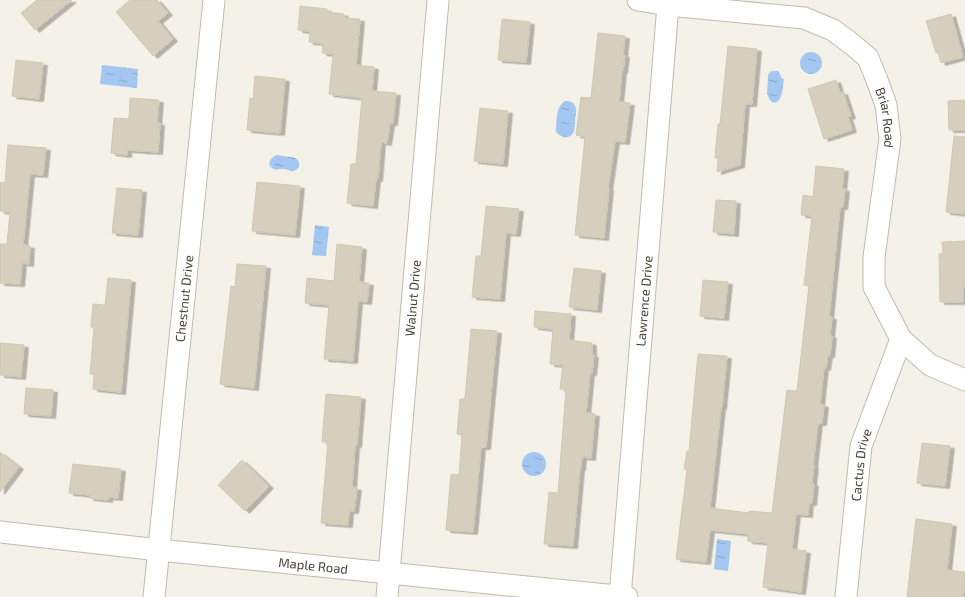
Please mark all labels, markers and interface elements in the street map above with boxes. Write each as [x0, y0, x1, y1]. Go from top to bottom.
street label: Briar Road [872, 85, 898, 149]
street label: Chestnut Drive [172, 254, 196, 343]
street label: Lawrence Drive [632, 255, 656, 347]
street label: Walnut Drive [401, 259, 424, 337]
street label: Cactus Drive [848, 426, 875, 502]
street label: Maple Road [278, 554, 349, 577]

